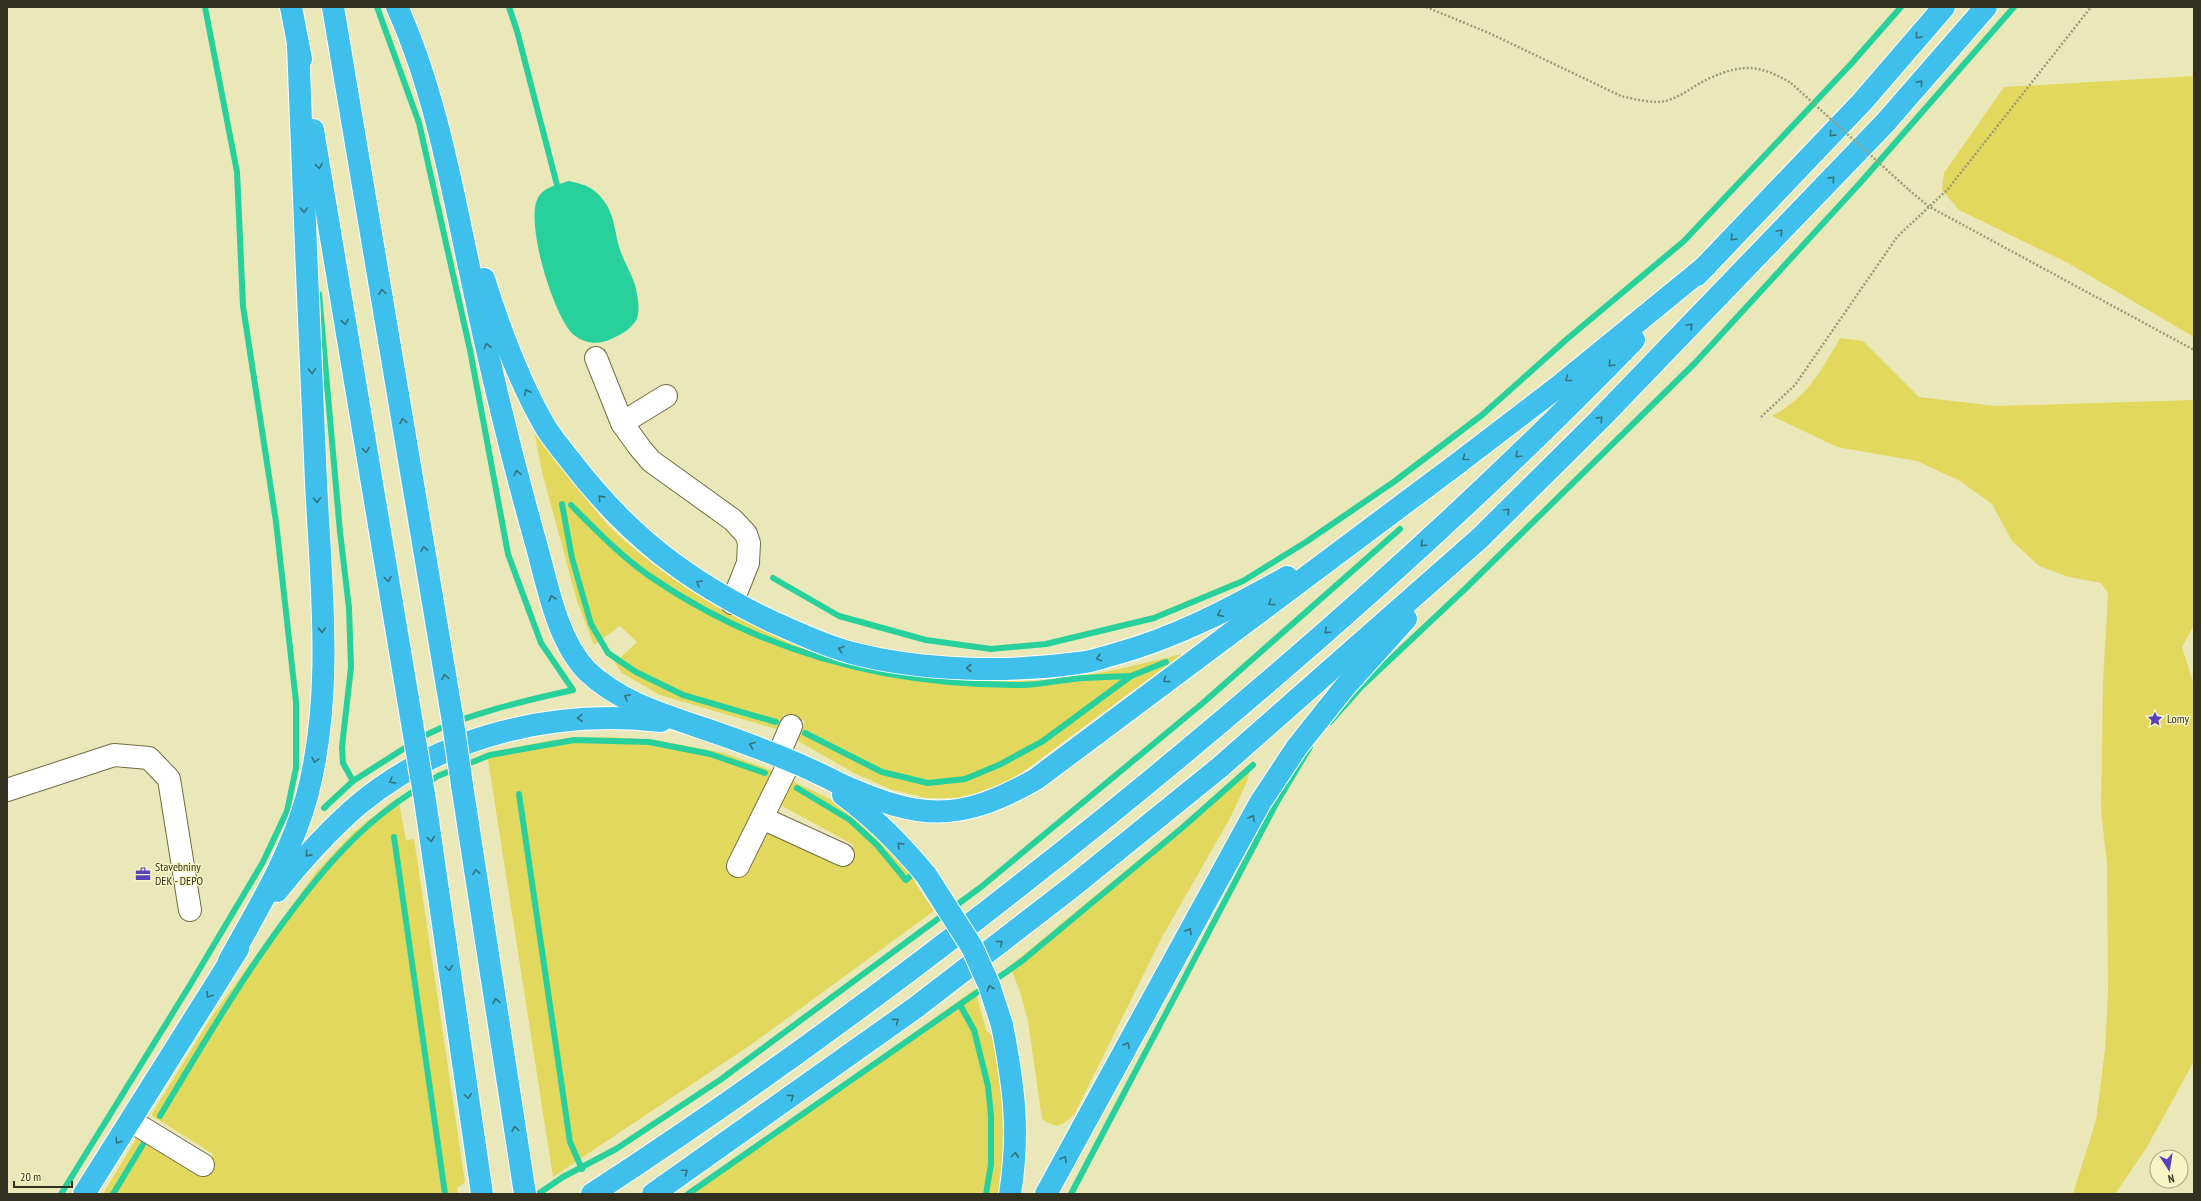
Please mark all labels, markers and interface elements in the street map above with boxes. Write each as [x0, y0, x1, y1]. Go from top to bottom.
one-way arrow [1916, 32, 1923, 39]
one-way arrow [1915, 81, 1922, 88]
one-way arrow [1829, 129, 1837, 137]
one-way arrow [314, 163, 322, 169]
one-way arrow [1827, 176, 1834, 184]
one-way arrow [299, 207, 308, 213]
one-way arrow [1775, 229, 1783, 237]
one-way arrow [1730, 233, 1737, 241]
one-way arrow [378, 289, 387, 295]
one-way arrow [340, 319, 349, 325]
one-way arrow [1685, 323, 1693, 331]
one-way arrow [483, 343, 491, 350]
one-way arrow [1608, 359, 1616, 367]
one-way arrow [307, 368, 316, 374]
one-way arrow [1565, 374, 1572, 381]
one-way arrow [525, 388, 532, 396]
one-way arrow [1595, 416, 1603, 424]
one-way arrow [399, 417, 408, 424]
one-way arrow [361, 447, 370, 453]
one-way arrow [1515, 450, 1523, 457]
one-way arrow [1462, 453, 1469, 460]
one-way arrow [513, 470, 522, 477]
one-way arrow [598, 495, 605, 503]
one-way arrow [313, 497, 322, 504]
one-way arrow [1502, 508, 1510, 516]
one-way arrow [1420, 539, 1428, 546]
one-way arrow [420, 546, 429, 552]
one-way arrow [383, 575, 391, 582]
one-way arrow [696, 580, 703, 587]
one-way arrow [548, 595, 557, 602]
one-way arrow [1269, 599, 1276, 606]
one-way arrow [1217, 609, 1225, 617]
one-way arrow [318, 627, 327, 633]
one-way arrow [1324, 627, 1332, 634]
one-way arrow [838, 645, 845, 654]
one-way arrow [1095, 653, 1102, 662]
one-way arrow [966, 664, 972, 672]
one-way arrow [442, 674, 450, 680]
one-way arrow [1164, 676, 1171, 683]
one-way arrow [624, 695, 631, 702]
place icon: Lomy [2146, 710, 2164, 728]
place label: Lomy [2167, 711, 2189, 726]
one-way arrow [577, 714, 583, 723]
one-way arrow [748, 742, 755, 750]
one-way arrow [311, 757, 319, 763]
one-way arrow [389, 776, 396, 784]
one-way arrow [1247, 814, 1255, 822]
one-way arrow [426, 836, 435, 842]
one-way arrow [898, 842, 905, 850]
one-way arrow [305, 850, 312, 857]
place label: Stavebniny DEK - DEPO [155, 859, 203, 888]
office icon: Stavebniny DEK - DEPO [134, 865, 152, 883]
one-way arrow [472, 869, 481, 876]
one-way arrow [1185, 928, 1192, 936]
one-way arrow [996, 940, 1003, 947]
one-way arrow [444, 964, 453, 971]
one-way arrow [986, 985, 995, 992]
one-way arrow [206, 991, 213, 998]
one-way arrow [492, 998, 501, 1004]
one-way arrow [892, 1019, 899, 1026]
one-way arrow [1122, 1042, 1130, 1050]
one-way arrow [463, 1093, 472, 1099]
one-way arrow [787, 1095, 794, 1102]
one-way arrow [511, 1126, 520, 1132]
one-way arrow [116, 1137, 123, 1144]
north arrow [2149, 1149, 2189, 1189]
one-way arrow [1011, 1152, 1019, 1158]
one-way arrow [1059, 1156, 1067, 1163]
scale bar [14, 1163, 72, 1189]
text: 20 m [20, 1169, 41, 1184]
one-way arrow [680, 1170, 687, 1177]
text: N [2167, 1171, 2175, 1186]

